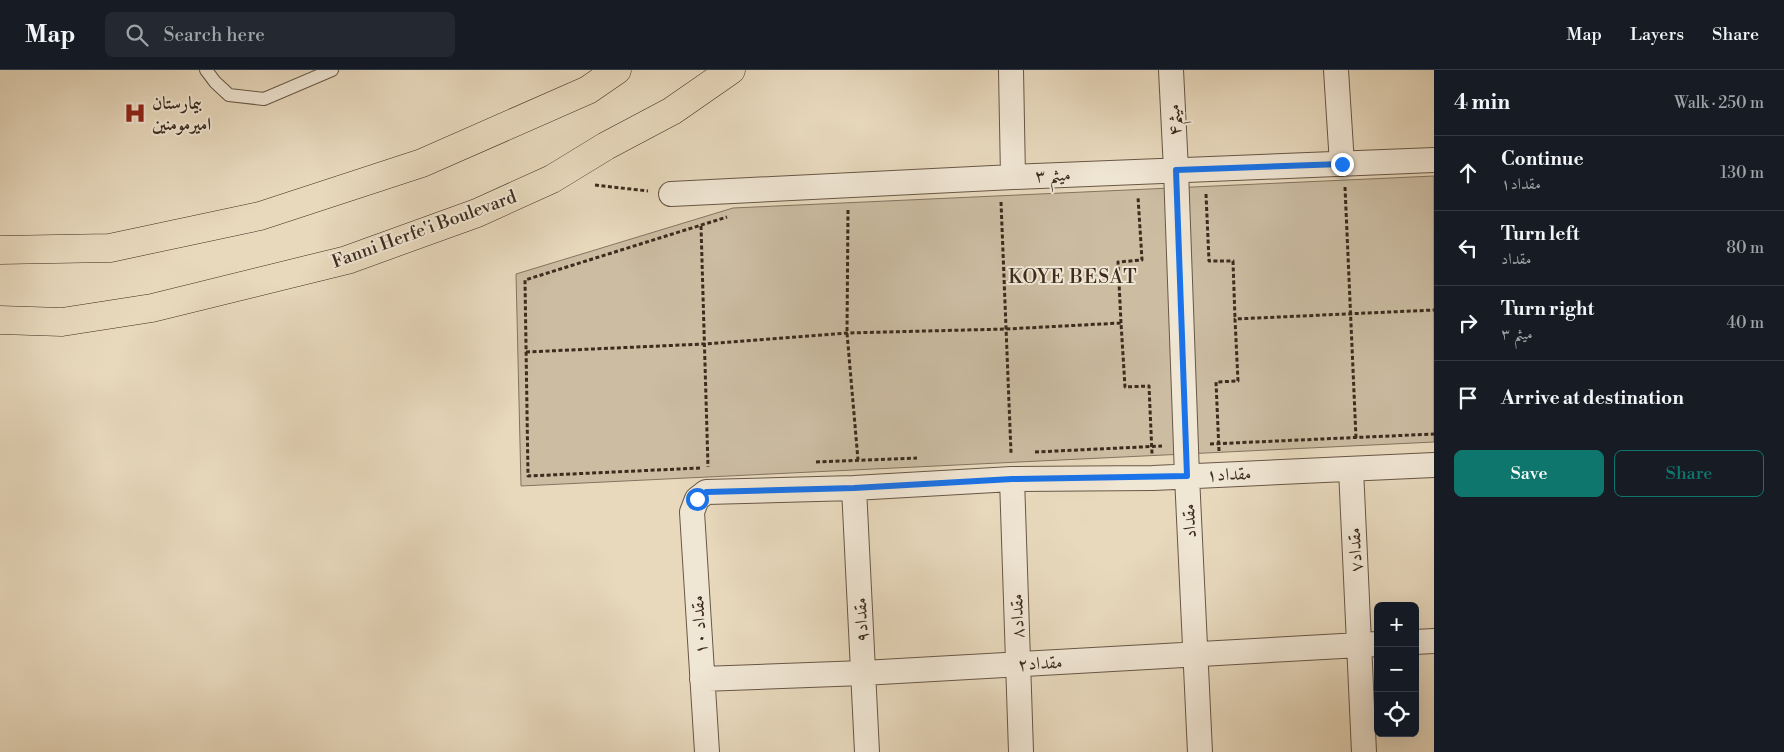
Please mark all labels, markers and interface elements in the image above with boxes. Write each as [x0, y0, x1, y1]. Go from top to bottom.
search box [105, 12, 455, 57]
text: Map [25, 20, 75, 50]
icon: search [123, 21, 151, 49]
text: Search here [163, 23, 265, 47]
text: Map [1567, 23, 1602, 46]
text: Layers [1630, 23, 1684, 46]
text: Share [1712, 23, 1759, 46]
text: 4 min [1454, 90, 1510, 116]
place label: بیمارستان امیرمومنین [152, 92, 211, 136]
text: Walk · 250 m [1674, 93, 1764, 113]
hospital icon: بیمارستان امیرمومنین [122, 100, 148, 126]
street label: میثم۴ [1162, 103, 1193, 137]
text: Continue [1501, 147, 1584, 171]
route end [1331, 153, 1354, 176]
icon: ahead [1454, 159, 1482, 187]
street label: میثم ۳ [1035, 163, 1071, 194]
text: 130 m [1720, 163, 1764, 183]
text: مقداد۱ [1501, 174, 1541, 194]
street label: Fanni Herfe'i Boulevard [329, 185, 520, 274]
text: Turn left [1501, 222, 1580, 246]
icon: left [1454, 234, 1482, 262]
text: 80 m [1726, 238, 1764, 258]
text: مقداد [1501, 249, 1531, 269]
district label: KOYE BESAT [1008, 265, 1138, 289]
text: Turn right [1501, 297, 1594, 321]
icon: right [1454, 309, 1482, 337]
text: 40 m [1727, 313, 1764, 333]
text: میثم ۳ [1501, 324, 1533, 344]
icon: arrive [1454, 384, 1482, 412]
text: Arrive at destination [1501, 386, 1684, 410]
button: Save [1454, 450, 1604, 497]
button: Share [1614, 450, 1764, 497]
street label: مقداد۱ [1206, 462, 1252, 487]
route start [686, 488, 709, 511]
street label: مقداد [1177, 503, 1202, 539]
street label: مقداد۷ [1343, 527, 1368, 573]
street label: مقداد۸ [1005, 593, 1030, 639]
street label: مقداد ۱۰ [686, 595, 713, 655]
street label: مقداد۹ [849, 597, 874, 643]
map controls [1374, 602, 1419, 737]
button: + [1374, 602, 1419, 647]
button: − [1374, 647, 1419, 692]
street label: مقداد۲ [1017, 651, 1063, 676]
button: locate [1374, 692, 1419, 737]

